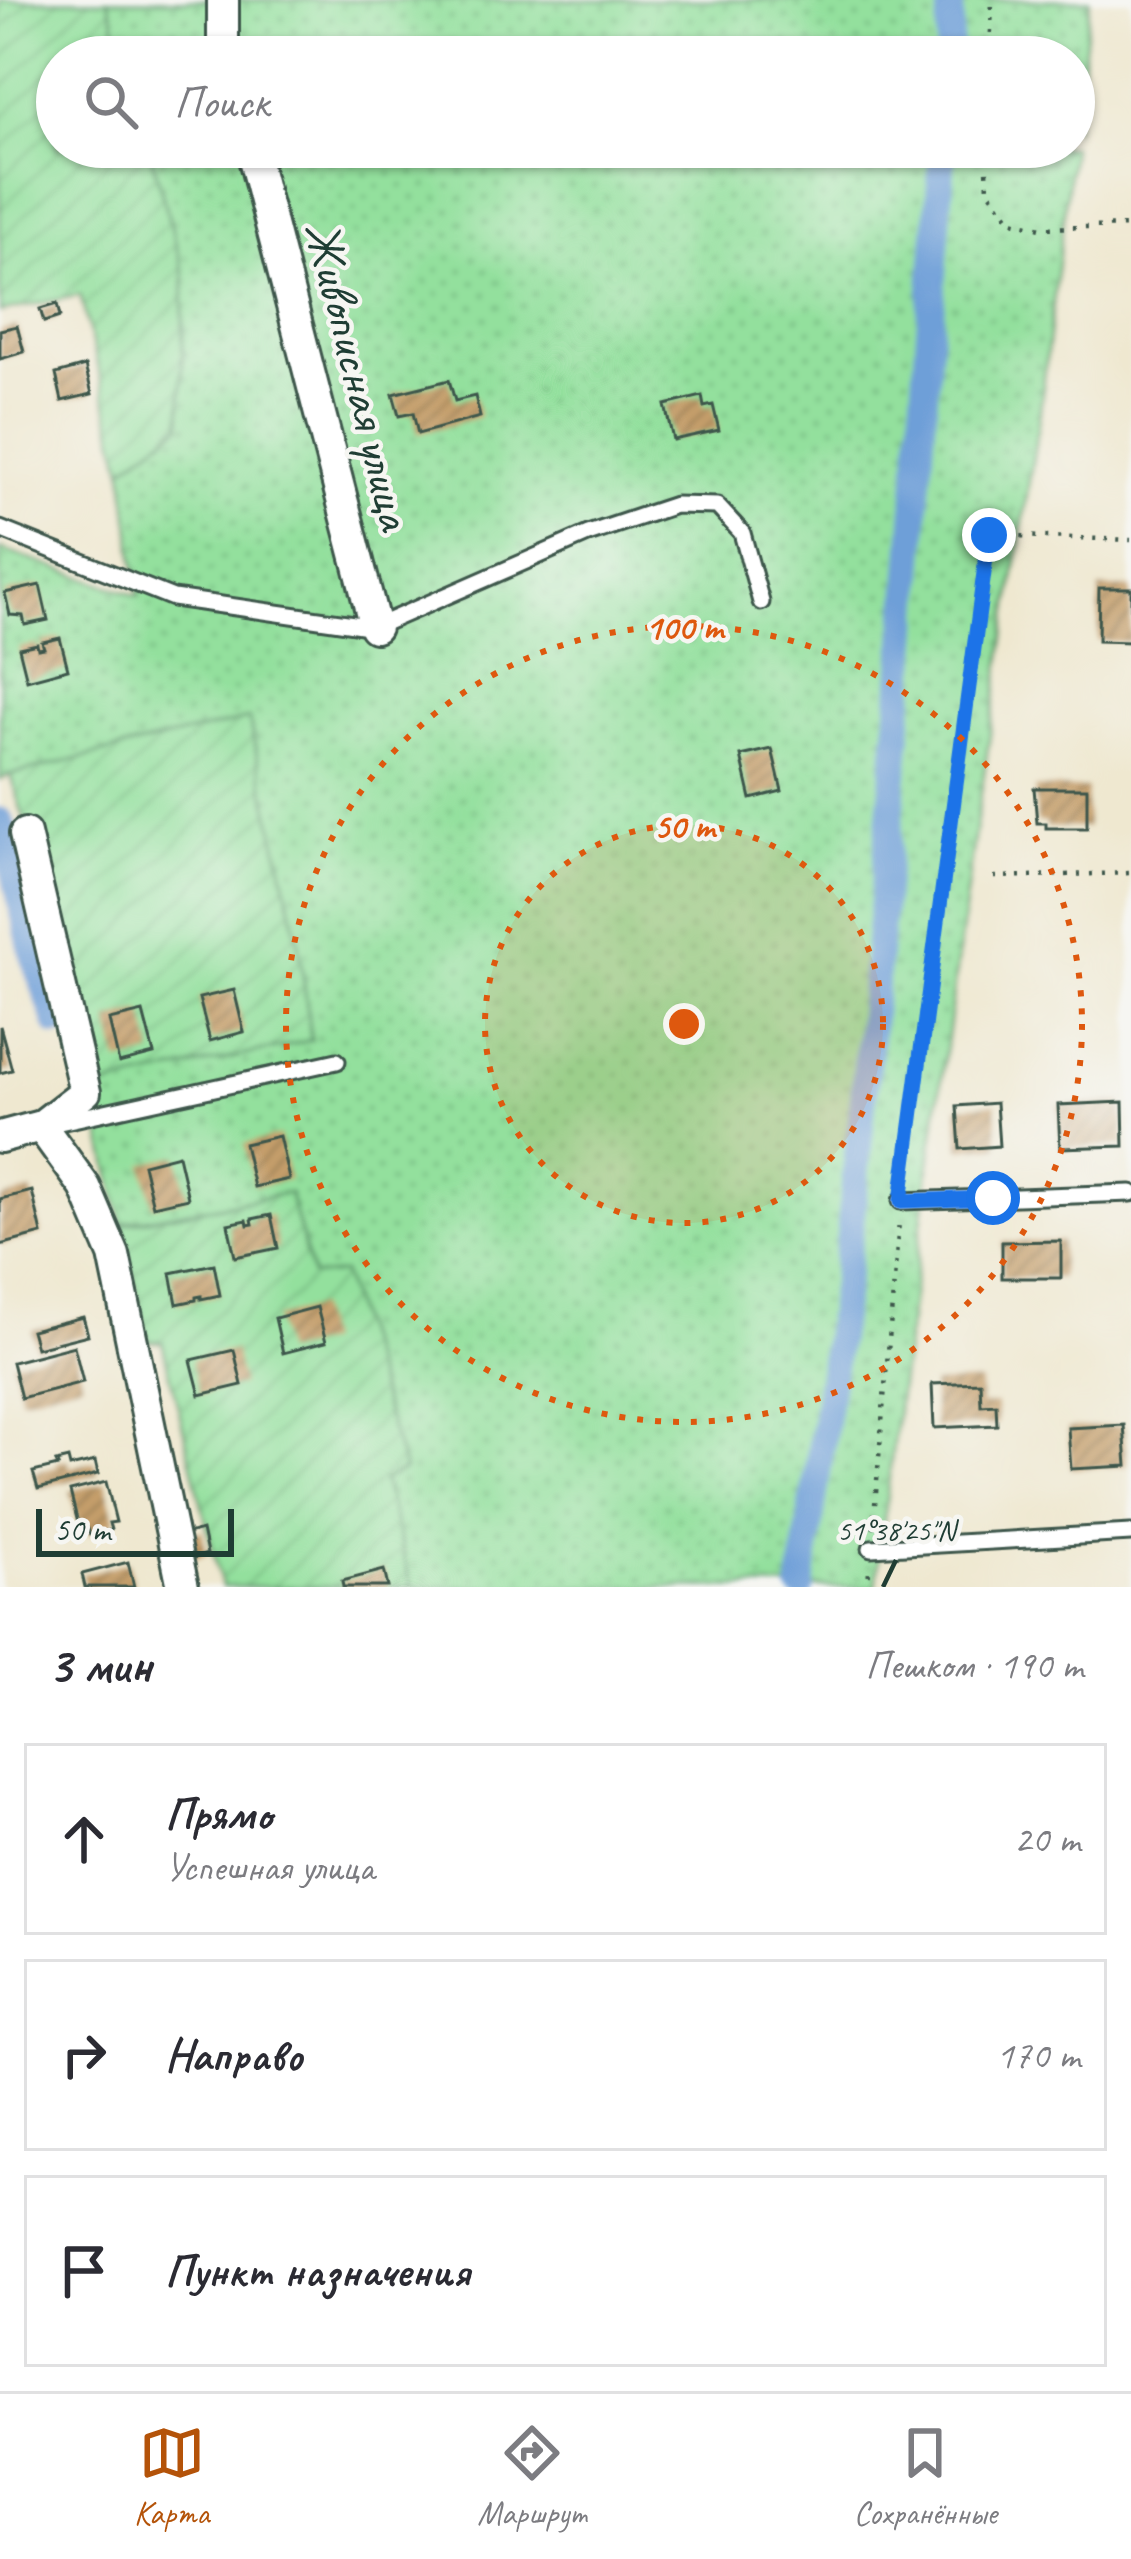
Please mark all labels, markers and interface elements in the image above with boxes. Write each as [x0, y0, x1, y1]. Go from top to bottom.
search box [36, 36, 1095, 168]
icon: search [78, 69, 144, 135]
text: Поиск [174, 74, 269, 131]
street label: Живописная улица [290, 214, 429, 539]
route end [962, 508, 1016, 562]
text: 100 m [645, 604, 726, 650]
text: 50 m [653, 803, 718, 849]
centre of rings [663, 1003, 705, 1045]
route start [966, 1171, 1020, 1225]
scale bar [36, 1503, 234, 1556]
text: 50 m [54, 1509, 110, 1551]
text: 51°38'25"N [837, 1511, 960, 1549]
text: 3 мин [48, 1633, 152, 1697]
text: Пешком · 190 m [865, 1641, 1083, 1690]
text: Прямо [165, 1786, 272, 1843]
icon: ahead [51, 1806, 117, 1872]
text: 20 m [1014, 1815, 1080, 1864]
text: Успешная улица [165, 1843, 374, 1892]
icon: right [51, 2022, 117, 2088]
text: Направо [165, 2027, 303, 2084]
text: 170 m [996, 2031, 1080, 2080]
icon: arrive [51, 2238, 117, 2304]
text: Пункт назначения [165, 2243, 470, 2300]
tab: Карта [134, 2420, 209, 2534]
tab: Маршрут [477, 2420, 586, 2534]
tab: Сохранённые [854, 2420, 997, 2534]

